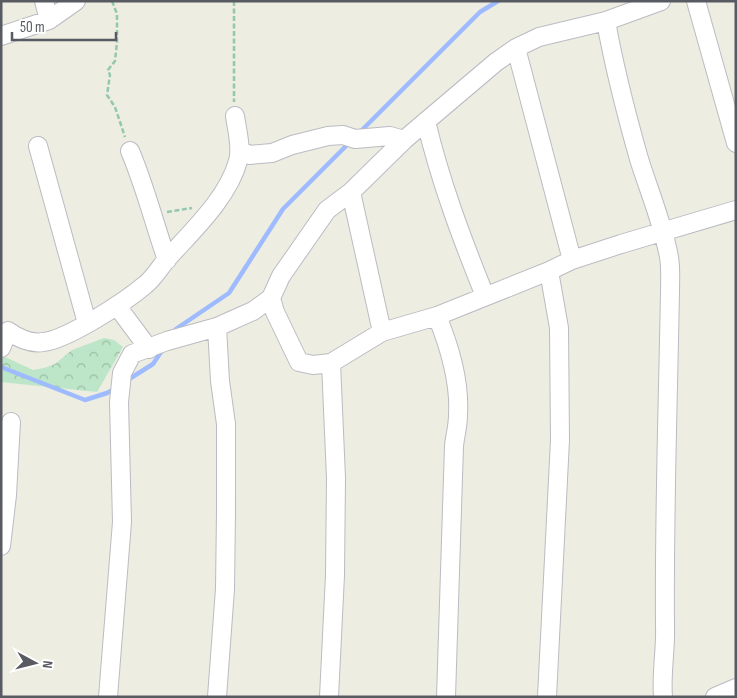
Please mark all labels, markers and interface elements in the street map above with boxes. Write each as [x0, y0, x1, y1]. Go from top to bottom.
scale bar [12, 10, 116, 42]
text: 50 m [20, 18, 45, 37]
north arrow [10, 638, 60, 688]
text: N [39, 660, 56, 669]

